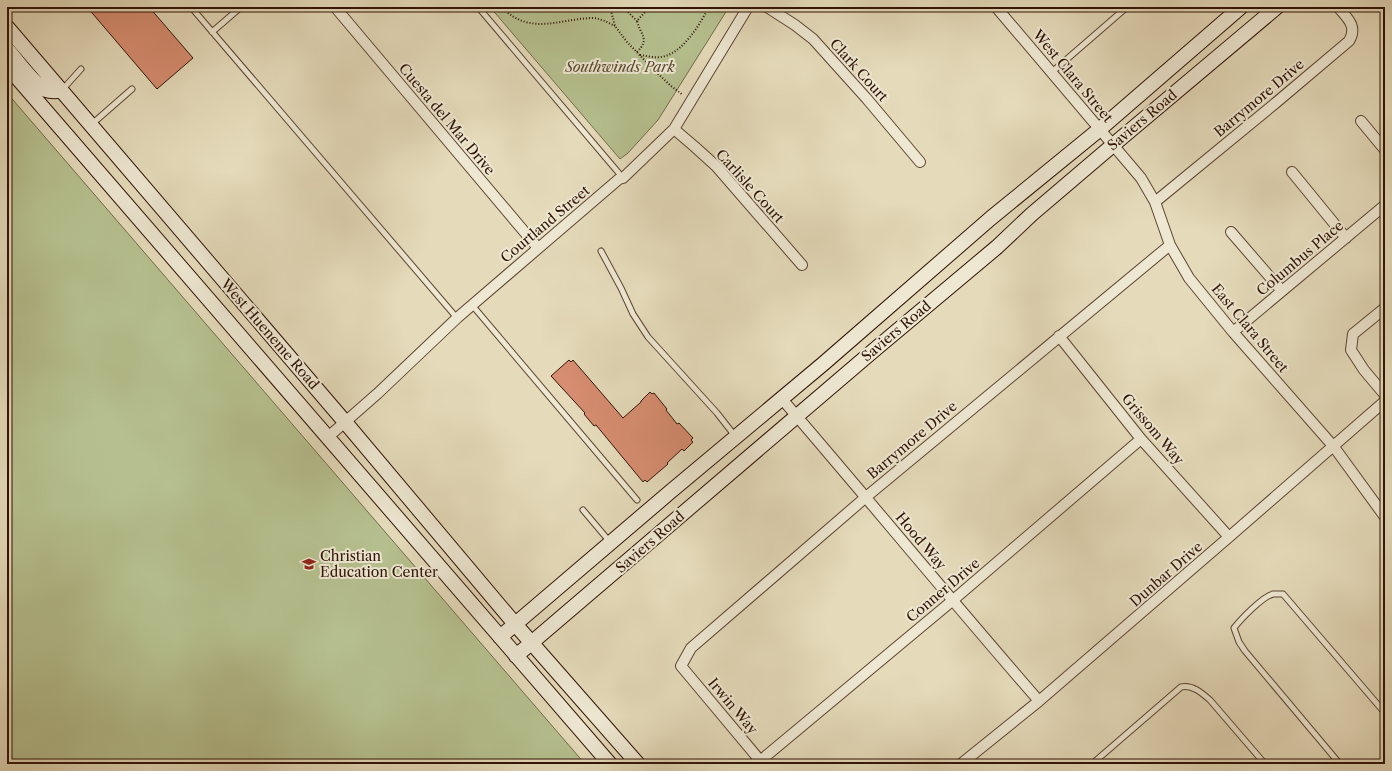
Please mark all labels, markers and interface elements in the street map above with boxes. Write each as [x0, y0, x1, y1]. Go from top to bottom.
street label: West Clara Street [1028, 25, 1117, 126]
street label: Clark Court [826, 35, 892, 105]
street label: Barrymore Drive [1210, 55, 1308, 141]
park label: Southwinds Park [564, 58, 675, 76]
street label: Cuesta del Mar Drive [395, 59, 499, 179]
street label: Saviers Road [1104, 85, 1181, 154]
street label: Carlisle Court [712, 145, 788, 227]
street label: Courtland Street [497, 181, 593, 267]
street label: Columbus Place [1253, 216, 1347, 300]
street label: West Hueneme Road [216, 274, 323, 393]
street label: East Clara Street [1208, 280, 1292, 376]
street label: Saviers Road [858, 296, 935, 365]
street label: Grissom Way [1118, 390, 1188, 468]
street label: Barrymore Drive [863, 397, 961, 483]
street label: Saviers Road [612, 507, 688, 577]
street label: Hood Way [892, 509, 950, 574]
street label: Dunbar Drive [1126, 537, 1206, 610]
place label: Christian Education Center [320, 547, 438, 581]
street label: Conner Drive [903, 554, 984, 626]
school or university icon: Christian Education Center [301, 556, 317, 572]
street label: Irwin Way [704, 674, 762, 738]

